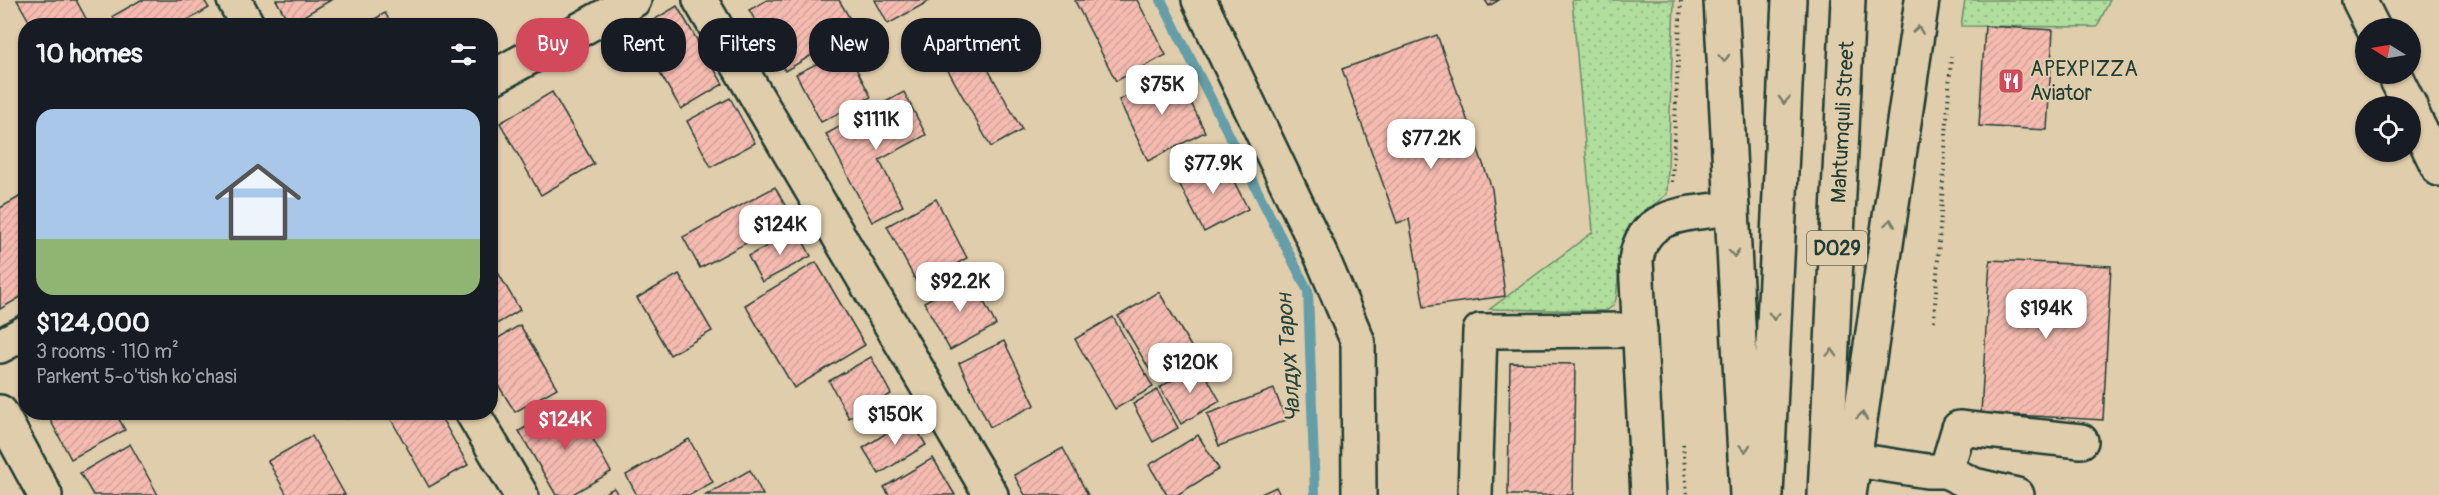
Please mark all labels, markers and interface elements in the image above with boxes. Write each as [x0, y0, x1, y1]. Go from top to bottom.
chip: Buy [516, 18, 589, 72]
chip: Rent [601, 18, 686, 72]
chip: Filters [698, 18, 797, 72]
chip: New [809, 18, 889, 72]
chip: Apartment [901, 18, 1041, 72]
north arrow [2355, 18, 2421, 84]
map controls [2355, 18, 2421, 162]
one-way arrow [1911, 26, 1923, 35]
text: 10 homes [36, 38, 142, 70]
icon: filters [447, 38, 480, 71]
street label: Mahtumquli Street [1825, 40, 1861, 204]
one-way arrow [1717, 54, 1730, 63]
place label: APEXPIZZA Aviator [2030, 56, 2138, 107]
pin: $75K [1126, 65, 1198, 116]
restaurant icon: APEXPIZZA Aviator [1996, 66, 2026, 96]
text: $75K [1140, 72, 1184, 97]
one-way arrow [1778, 96, 1791, 105]
button: locate [2355, 96, 2421, 162]
pin: $111K [834, 100, 918, 151]
text: $111K [853, 107, 899, 132]
pin: $77.2K [1382, 119, 1480, 170]
text: $77.2K [1401, 126, 1461, 151]
pin: $77.9K [1164, 144, 1262, 195]
icon: home [204, 148, 312, 256]
text: $77.9K [1184, 151, 1242, 176]
pin: $124K [738, 205, 822, 256]
text: $124K [753, 212, 807, 237]
one-way arrow [1883, 219, 1895, 228]
road number: D029 [1807, 231, 1867, 265]
one-way arrow [1728, 249, 1741, 258]
pin: $92.2K [911, 262, 1009, 313]
text: $92.2K [930, 269, 990, 294]
pin: $194K [2004, 289, 2088, 340]
water label: Чалдух Тарон [1270, 291, 1307, 423]
text: $194K [2020, 296, 2072, 321]
text: $124,000 [36, 307, 150, 339]
one-way arrow [1768, 312, 1781, 321]
text: 3 rooms · 110 m² [36, 339, 179, 364]
pin: $120K [1148, 343, 1232, 394]
one-way arrow [1825, 348, 1838, 357]
text: $120K [1162, 350, 1218, 375]
text: Parkent 5-o'tish ko'chasi [36, 364, 237, 389]
pin: $150K [853, 395, 937, 446]
pin: $124K [523, 400, 607, 451]
text: $150K [867, 402, 923, 427]
text: $124K [538, 407, 592, 432]
one-way arrow [1855, 412, 1867, 421]
one-way arrow [1738, 443, 1751, 452]

